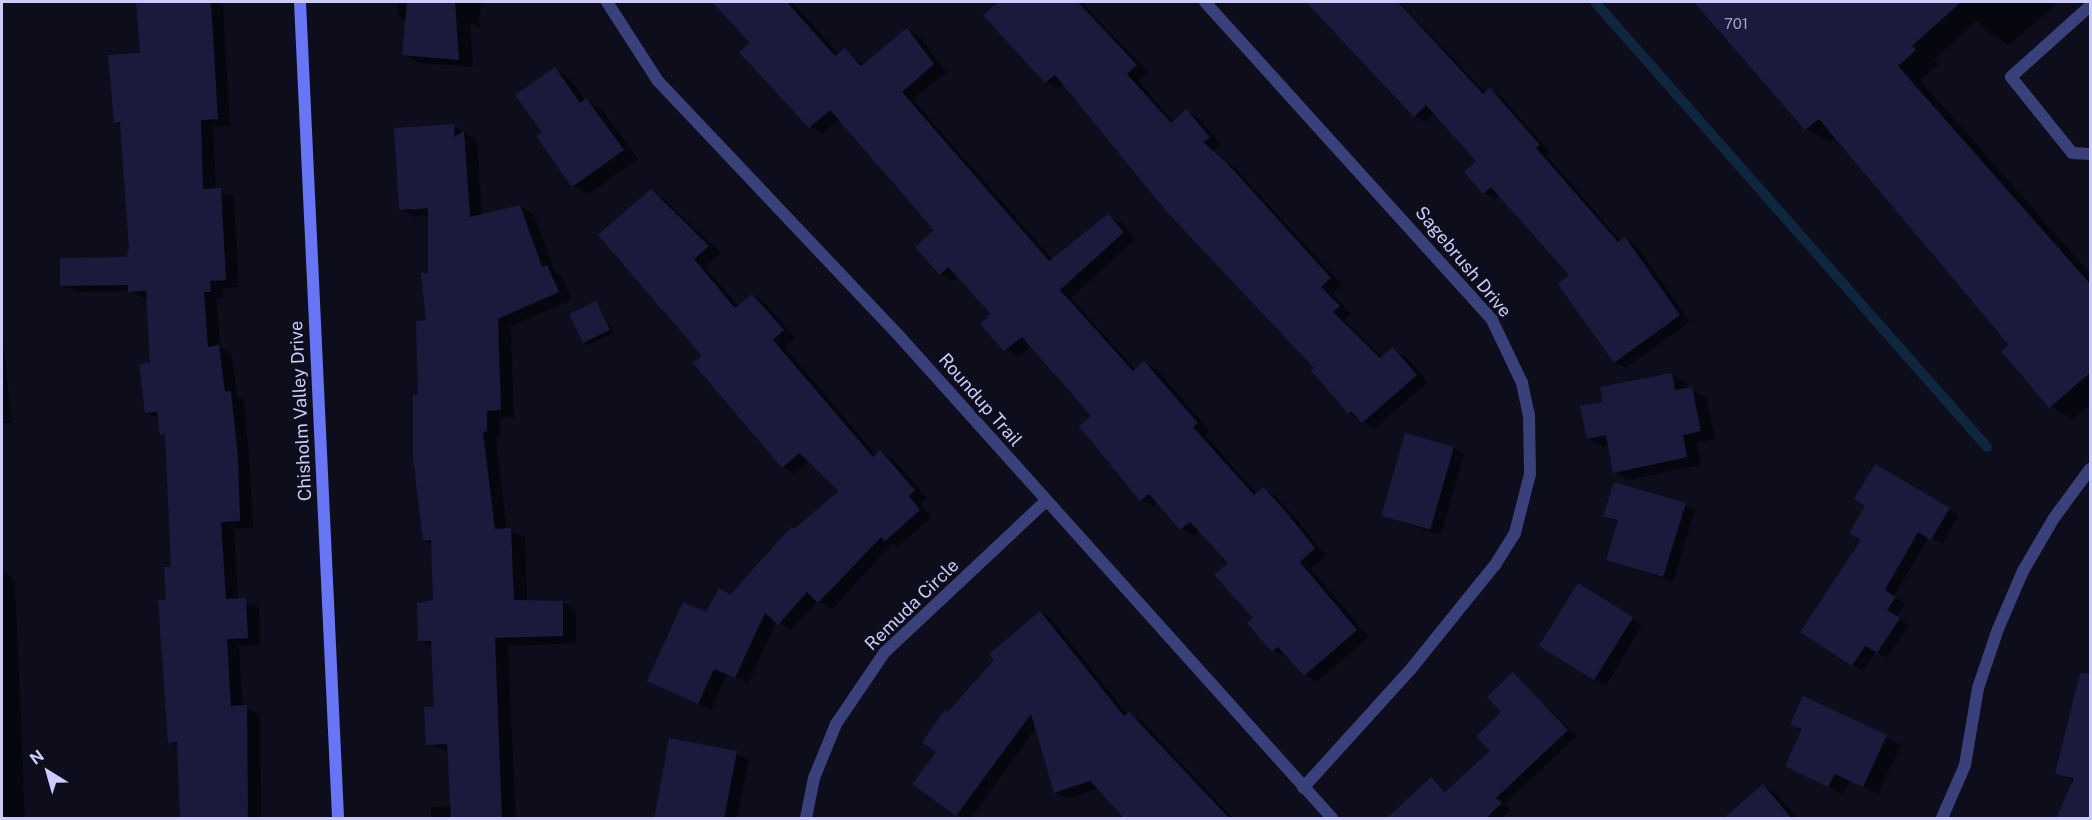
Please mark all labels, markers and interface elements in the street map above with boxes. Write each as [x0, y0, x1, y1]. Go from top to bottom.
house number: 701 [1724, 15, 1748, 33]
street label: Sagebrush Drive [1410, 202, 1516, 322]
street label: Chisholm Valley Drive [285, 320, 317, 502]
street label: Roundup Trail [934, 349, 1026, 451]
street label: Remuda Circle [861, 555, 963, 655]
north arrow [18, 742, 78, 802]
text: N [26, 746, 48, 769]

